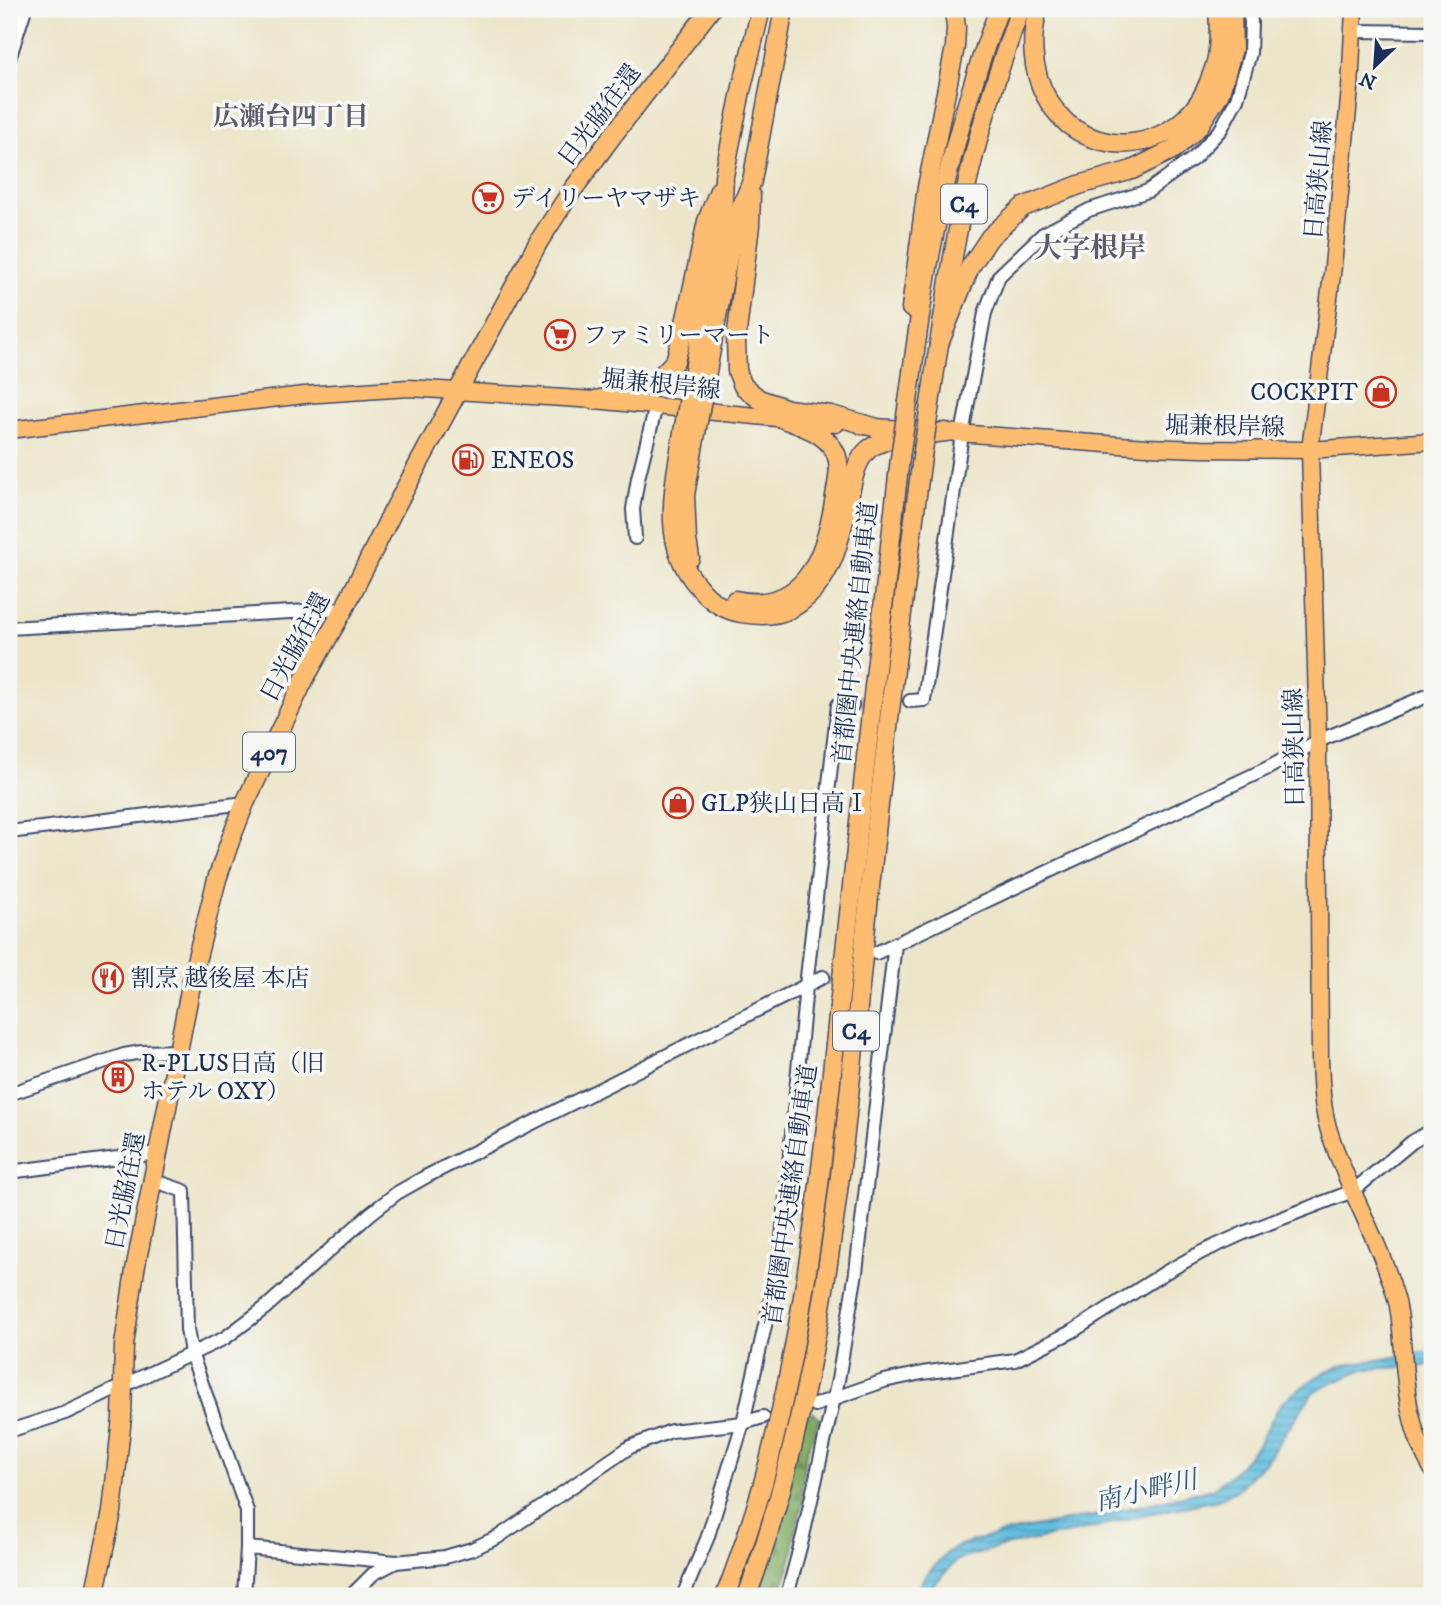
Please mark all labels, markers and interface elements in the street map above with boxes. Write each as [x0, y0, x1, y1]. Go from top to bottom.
north arrow [1340, 32, 1410, 102]
street label: 日光脇往還 [552, 59, 648, 173]
text: N [1356, 66, 1380, 94]
district label: 広瀬台四丁目 [213, 101, 369, 134]
street label: 日高狭山線 [1299, 119, 1339, 241]
supermarket icon: デイリーヤマザキ [471, 181, 505, 215]
place label: デイリーヤマザキ [511, 184, 701, 214]
road number: C4 [941, 184, 987, 224]
district label: 大字根岸 [1034, 231, 1146, 266]
supermarket icon: ファミリーマート [543, 318, 577, 352]
place label: ファミリーマート [583, 321, 775, 351]
street label: 堀兼根岸線 [600, 364, 722, 406]
shop icon: COCKPIT [1364, 375, 1398, 409]
place label: COCKPIT [1250, 378, 1358, 408]
street label: 堀兼根岸線 [1165, 411, 1285, 443]
fuel station icon: ENEOS [451, 443, 485, 477]
place label: ENEOS [491, 446, 574, 476]
street label: 首都圏中央連絡自動車道 [827, 500, 885, 766]
street label: 日光脇往還 [254, 587, 337, 707]
street label: 日高狭山線 [1279, 688, 1311, 808]
road number: 407 [243, 732, 295, 772]
shop icon: GLP狭山日高Ⅰ [661, 786, 695, 820]
place label: GLP狭山日高Ⅰ [701, 789, 869, 819]
restaurant icon: 割烹 越後屋 本店 [91, 961, 125, 995]
place label: 割烹 越後屋 本店 [131, 964, 309, 994]
road number: C4 [833, 1012, 879, 1050]
place label: R-PLUS日高（旧 ホテル OXY） [141, 1049, 325, 1107]
building icon: R-PLUS日高（旧 ホテル OXY） [101, 1060, 135, 1094]
street label: 首都圏中央連絡自動車道 [758, 1062, 824, 1328]
street label: 日光脇往還 [100, 1129, 152, 1253]
water label: 南小畔川 [1092, 1463, 1204, 1519]

